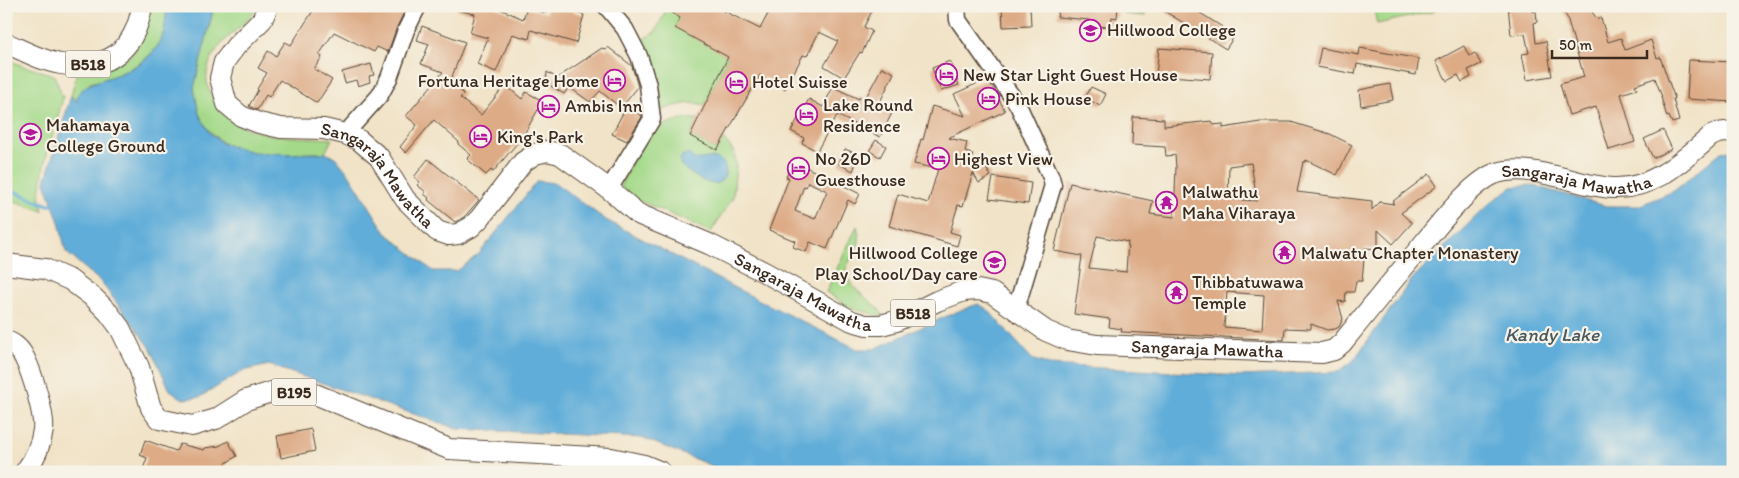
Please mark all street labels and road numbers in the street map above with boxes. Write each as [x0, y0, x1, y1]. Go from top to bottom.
road number: B518 [66, 51, 110, 78]
street label: Sangaraja Mawatha [318, 118, 439, 233]
street label: Sangaraja Mawatha [1500, 159, 1656, 199]
street label: Sangaraja Mawatha [731, 248, 872, 336]
road number: B518 [890, 300, 936, 326]
street label: Sangaraja Mawatha [1131, 335, 1285, 363]
road number: B195 [272, 378, 316, 406]

